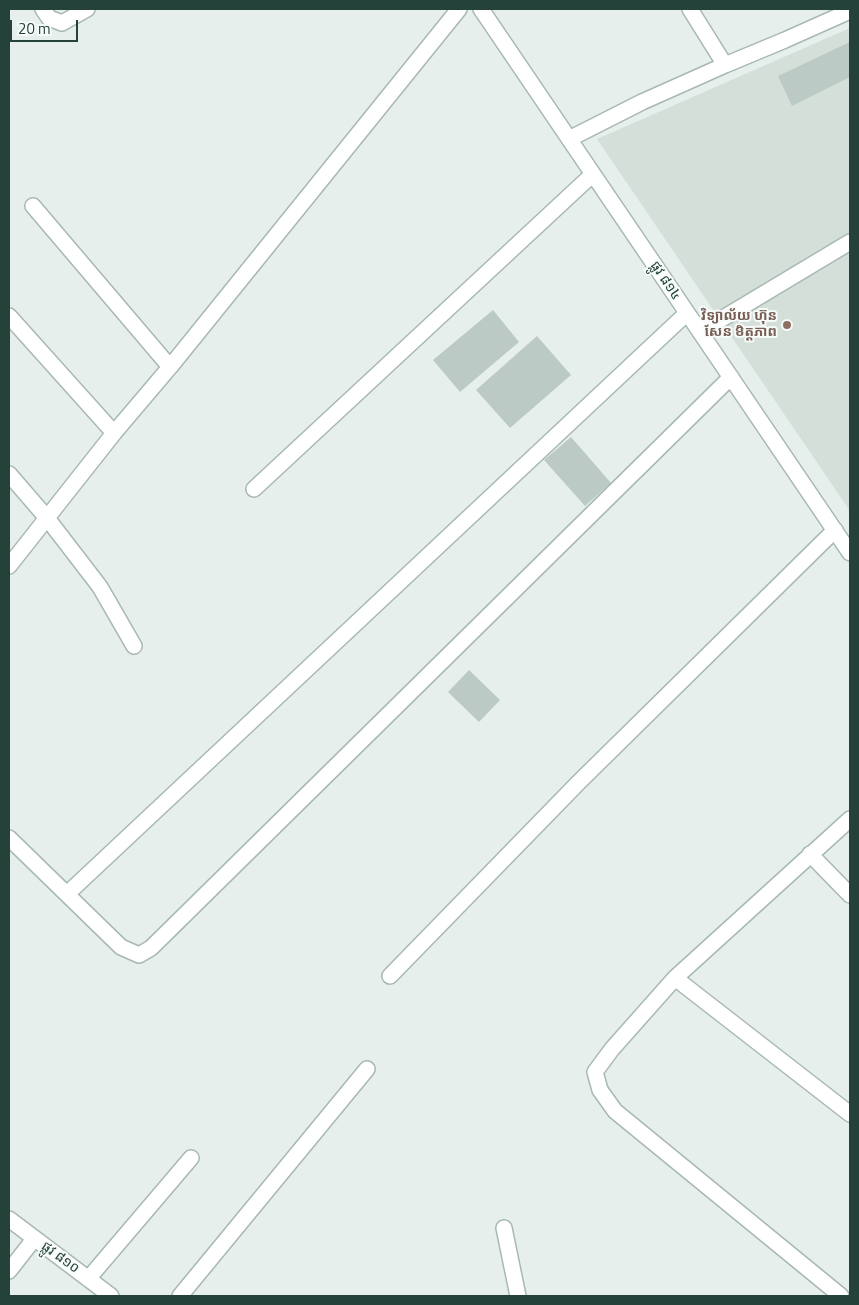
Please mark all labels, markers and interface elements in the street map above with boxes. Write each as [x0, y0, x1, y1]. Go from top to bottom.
scale bar [12, 10, 80, 42]
text: 20 m [18, 17, 51, 40]
street label: ផ្លូវ ៨១៤ [646, 258, 684, 304]
place label: វិទ្យាល័យ ហ៊ុន សែន មិត្តភាព [701, 309, 777, 342]
marker: វិទ្យាល័យ ហ៊ុន សែន មិត្តភាព [781, 319, 793, 331]
street label: ផ្លូវ ៨១០ [38, 1239, 82, 1277]

